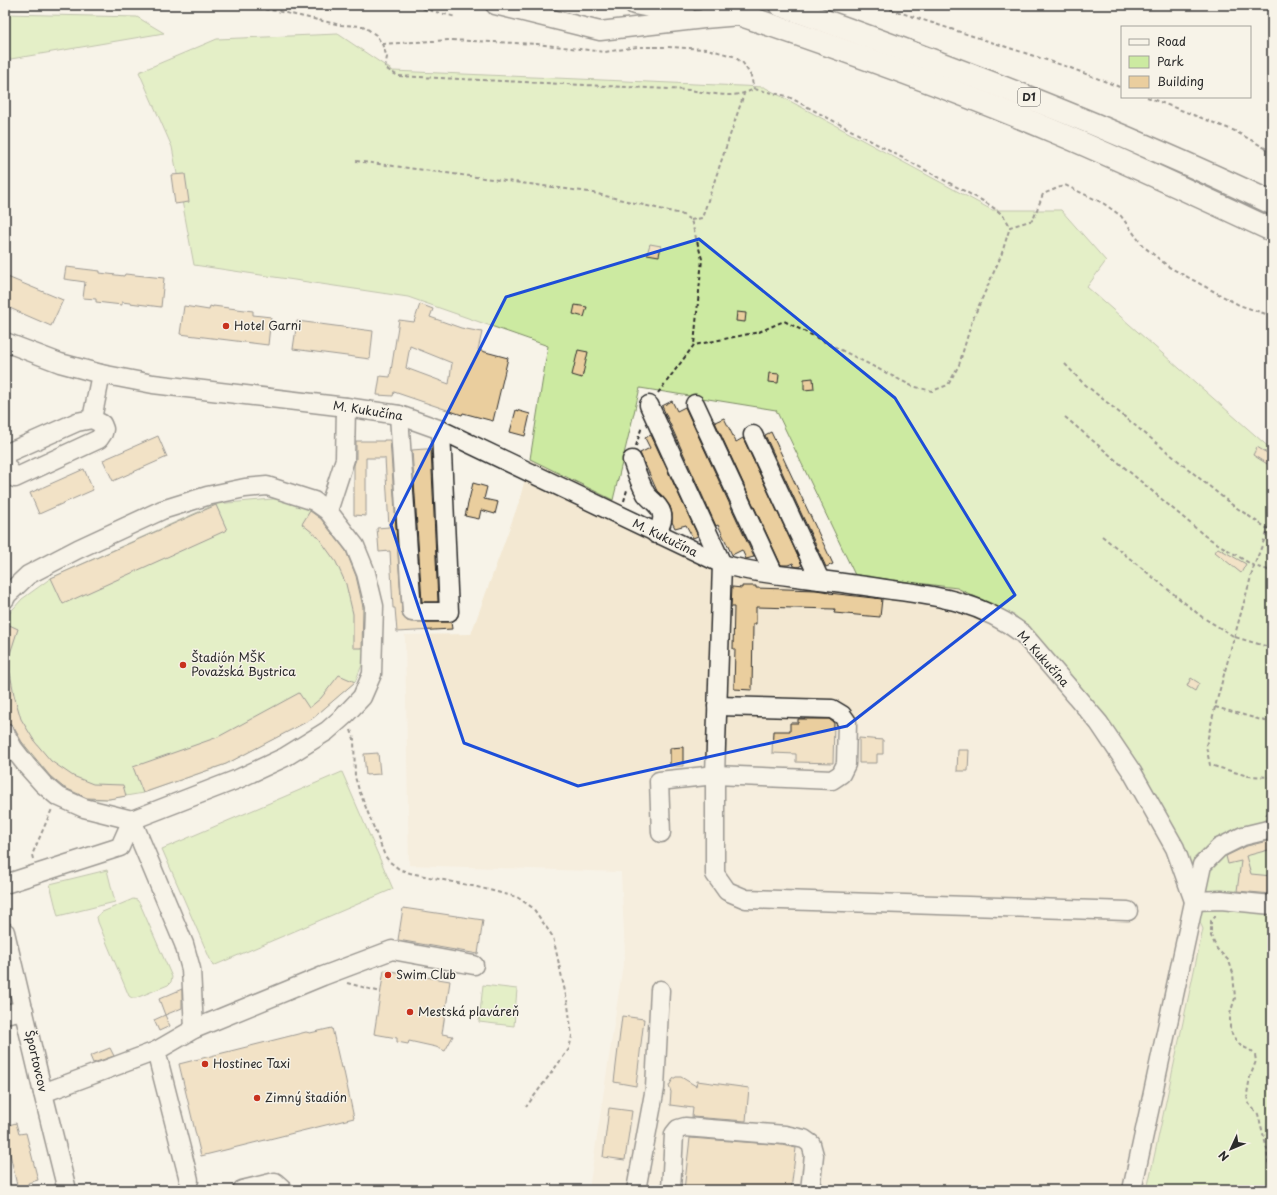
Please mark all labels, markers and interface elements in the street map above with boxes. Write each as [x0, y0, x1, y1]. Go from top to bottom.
legend [1121, 26, 1251, 98]
text: Road [1157, 32, 1186, 50]
text: Park [1157, 52, 1184, 70]
text: Building [1157, 72, 1204, 90]
road number: D1 [1018, 88, 1040, 106]
place label: Hotel Garni [234, 316, 302, 334]
marker: Hotel Garni [221, 321, 231, 331]
street label: M. Kukučína [332, 396, 405, 424]
street label: M. Kukučína [630, 514, 702, 561]
street label: M. Kukučína [1013, 626, 1074, 691]
place label: Štadión MŠK Považská Bystrica [191, 648, 296, 680]
marker: Štadión MŠK Považská Bystrica [178, 660, 188, 670]
place label: Swim Club [396, 965, 456, 983]
marker: Swim Club [383, 970, 393, 980]
place label: Mestská plaváreň [418, 1002, 519, 1020]
marker: Mestská plaváreň [405, 1007, 415, 1017]
street label: Športovcov [21, 1028, 53, 1094]
place label: Hostinec Taxi [213, 1054, 290, 1072]
marker: Hostinec Taxi [200, 1059, 210, 1069]
place label: Zimný štadión [265, 1088, 347, 1106]
marker: Zimný štadión [252, 1093, 262, 1103]
north arrow [1211, 1129, 1251, 1169]
text: N [1214, 1147, 1233, 1165]

